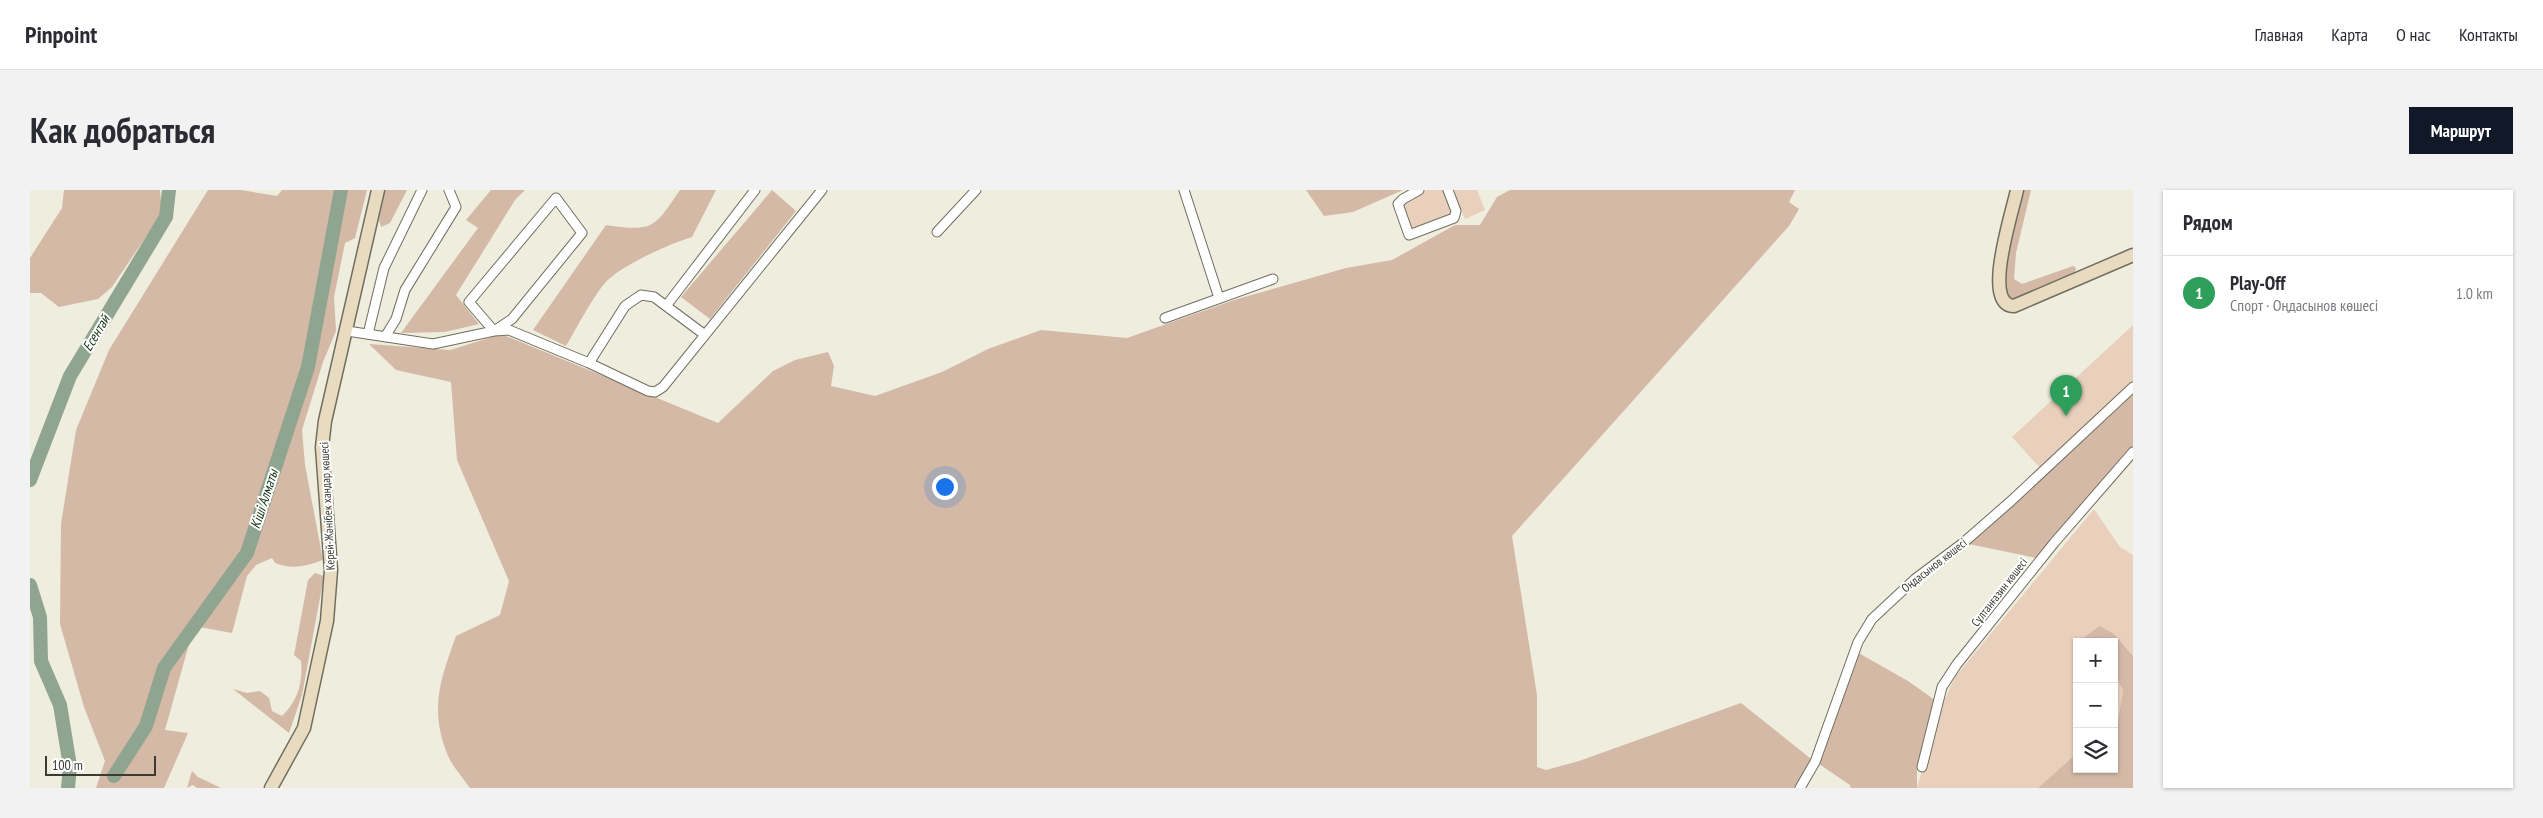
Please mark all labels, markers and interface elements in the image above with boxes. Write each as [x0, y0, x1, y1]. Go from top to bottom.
text: Pinpoint [25, 19, 97, 50]
text: Главная [2255, 23, 2303, 46]
text: Карта [2331, 23, 2368, 46]
text: О нас [2396, 23, 2431, 46]
text: Контакты [2459, 23, 2518, 46]
text: Как добраться [30, 107, 215, 153]
button: Маршрут [2409, 107, 2513, 154]
text: Рядом [2183, 209, 2233, 236]
text: Play-Off [2230, 271, 2285, 295]
text: 1 [2195, 283, 2203, 303]
text: 1.0 km [2456, 283, 2493, 303]
text: Спорт · Оңдасынов көшесі [2230, 295, 2378, 315]
water label: Есентай [78, 310, 115, 354]
pin: 1 [2050, 375, 2082, 416]
street label: Керей-Жәнібек хандар көшесі [316, 441, 338, 571]
water label: Кіші Алматы [246, 466, 282, 531]
your location [932, 474, 958, 500]
street label: Оңдасынов көшесі [1898, 535, 1970, 595]
street label: Сұлтанғазин көшесі [1967, 555, 2031, 629]
map controls [2073, 638, 2118, 773]
button: + [2073, 638, 2118, 683]
button: − [2073, 683, 2118, 728]
button: layers [2073, 728, 2118, 773]
scale bar [45, 753, 156, 776]
text: 100 m [52, 756, 83, 774]

